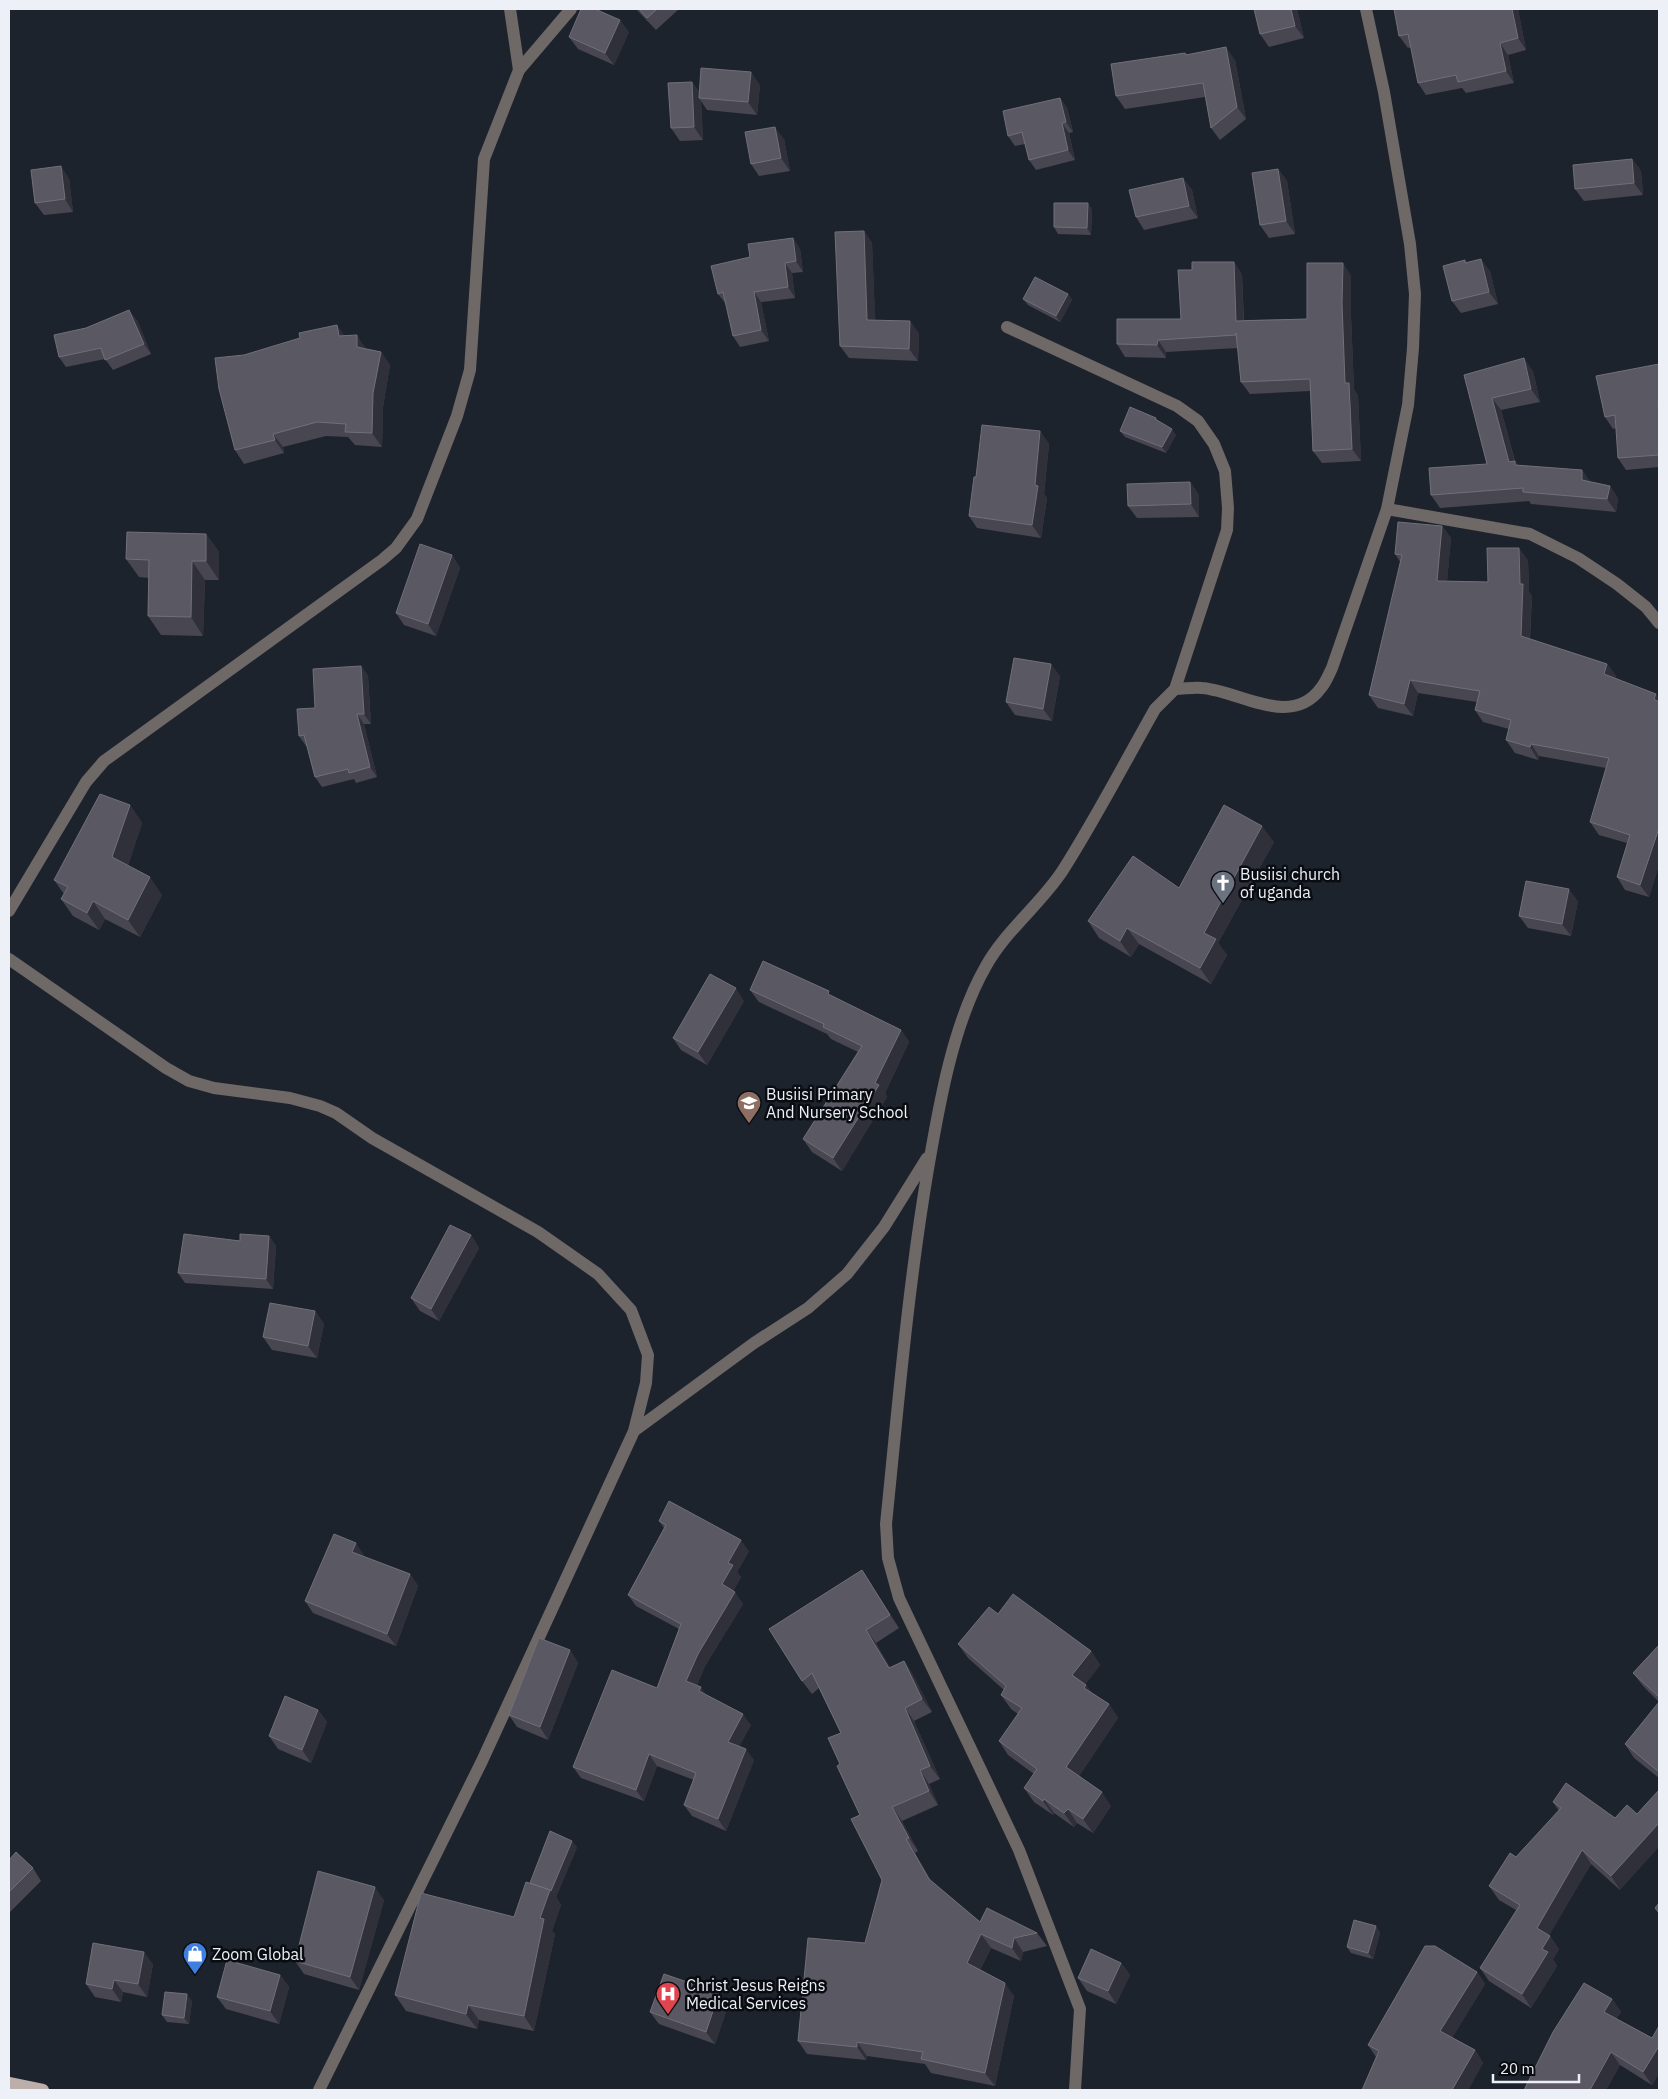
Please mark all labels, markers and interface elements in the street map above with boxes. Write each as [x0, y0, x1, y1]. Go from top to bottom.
place label: Busiisi church of uganda [1240, 864, 1340, 902]
church icon: Busiisi church of uganda [1210, 870, 1236, 904]
place label: Busiisi Primary And Nursery School [766, 1084, 908, 1122]
school or university icon: Busiisi Primary And Nursery School [736, 1090, 762, 1124]
shop icon: Zoom Global [182, 1941, 208, 1975]
place label: Zoom Global [212, 1944, 303, 1964]
place label: Christ Jesus Reigns Medical Services [686, 1975, 825, 2013]
hospital icon: Christ Jesus Reigns Medical Services [655, 1981, 681, 2015]
scale bar [1493, 2052, 1579, 2084]
text: 20 m [1500, 2059, 1535, 2078]

